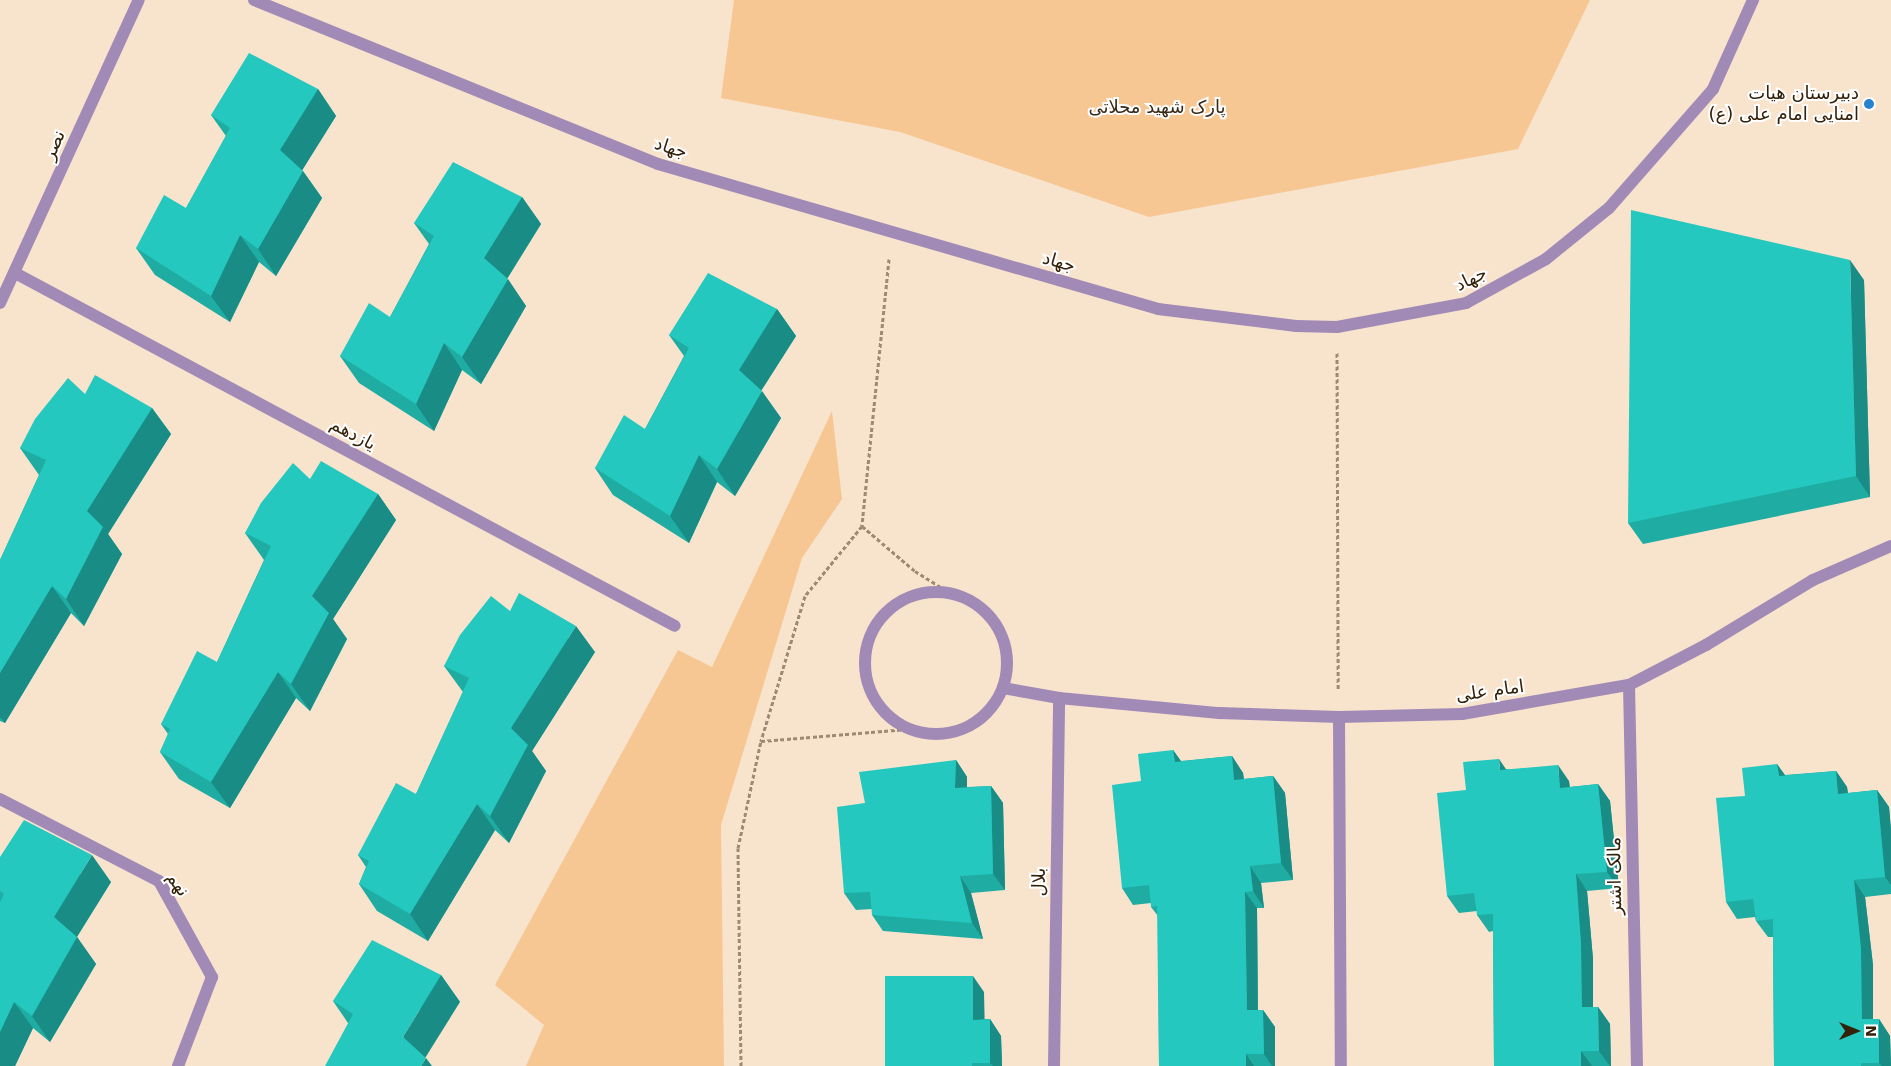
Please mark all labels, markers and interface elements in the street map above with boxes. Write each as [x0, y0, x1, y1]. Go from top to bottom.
place label: دبیرستان هیات امنایی امام علی (ع) [1709, 83, 1859, 126]
park label: پارک شهید محلاتی [1088, 96, 1226, 118]
marker: دبیرستان هیات امنایی امام علی (ع) [1863, 98, 1875, 110]
street label: نصر [38, 127, 70, 163]
street label: جهاد [652, 133, 690, 163]
street label: جهاد [1040, 247, 1078, 277]
street label: جهاد [1451, 262, 1491, 296]
street label: یازدهم [326, 413, 380, 455]
street label: امام علی [1454, 676, 1526, 706]
street label: مالک اشتر [1604, 837, 1626, 915]
street label: نهم [162, 867, 194, 901]
street label: بلال [1028, 867, 1050, 897]
north arrow [1831, 1006, 1881, 1056]
text: N [1863, 1025, 1879, 1037]

